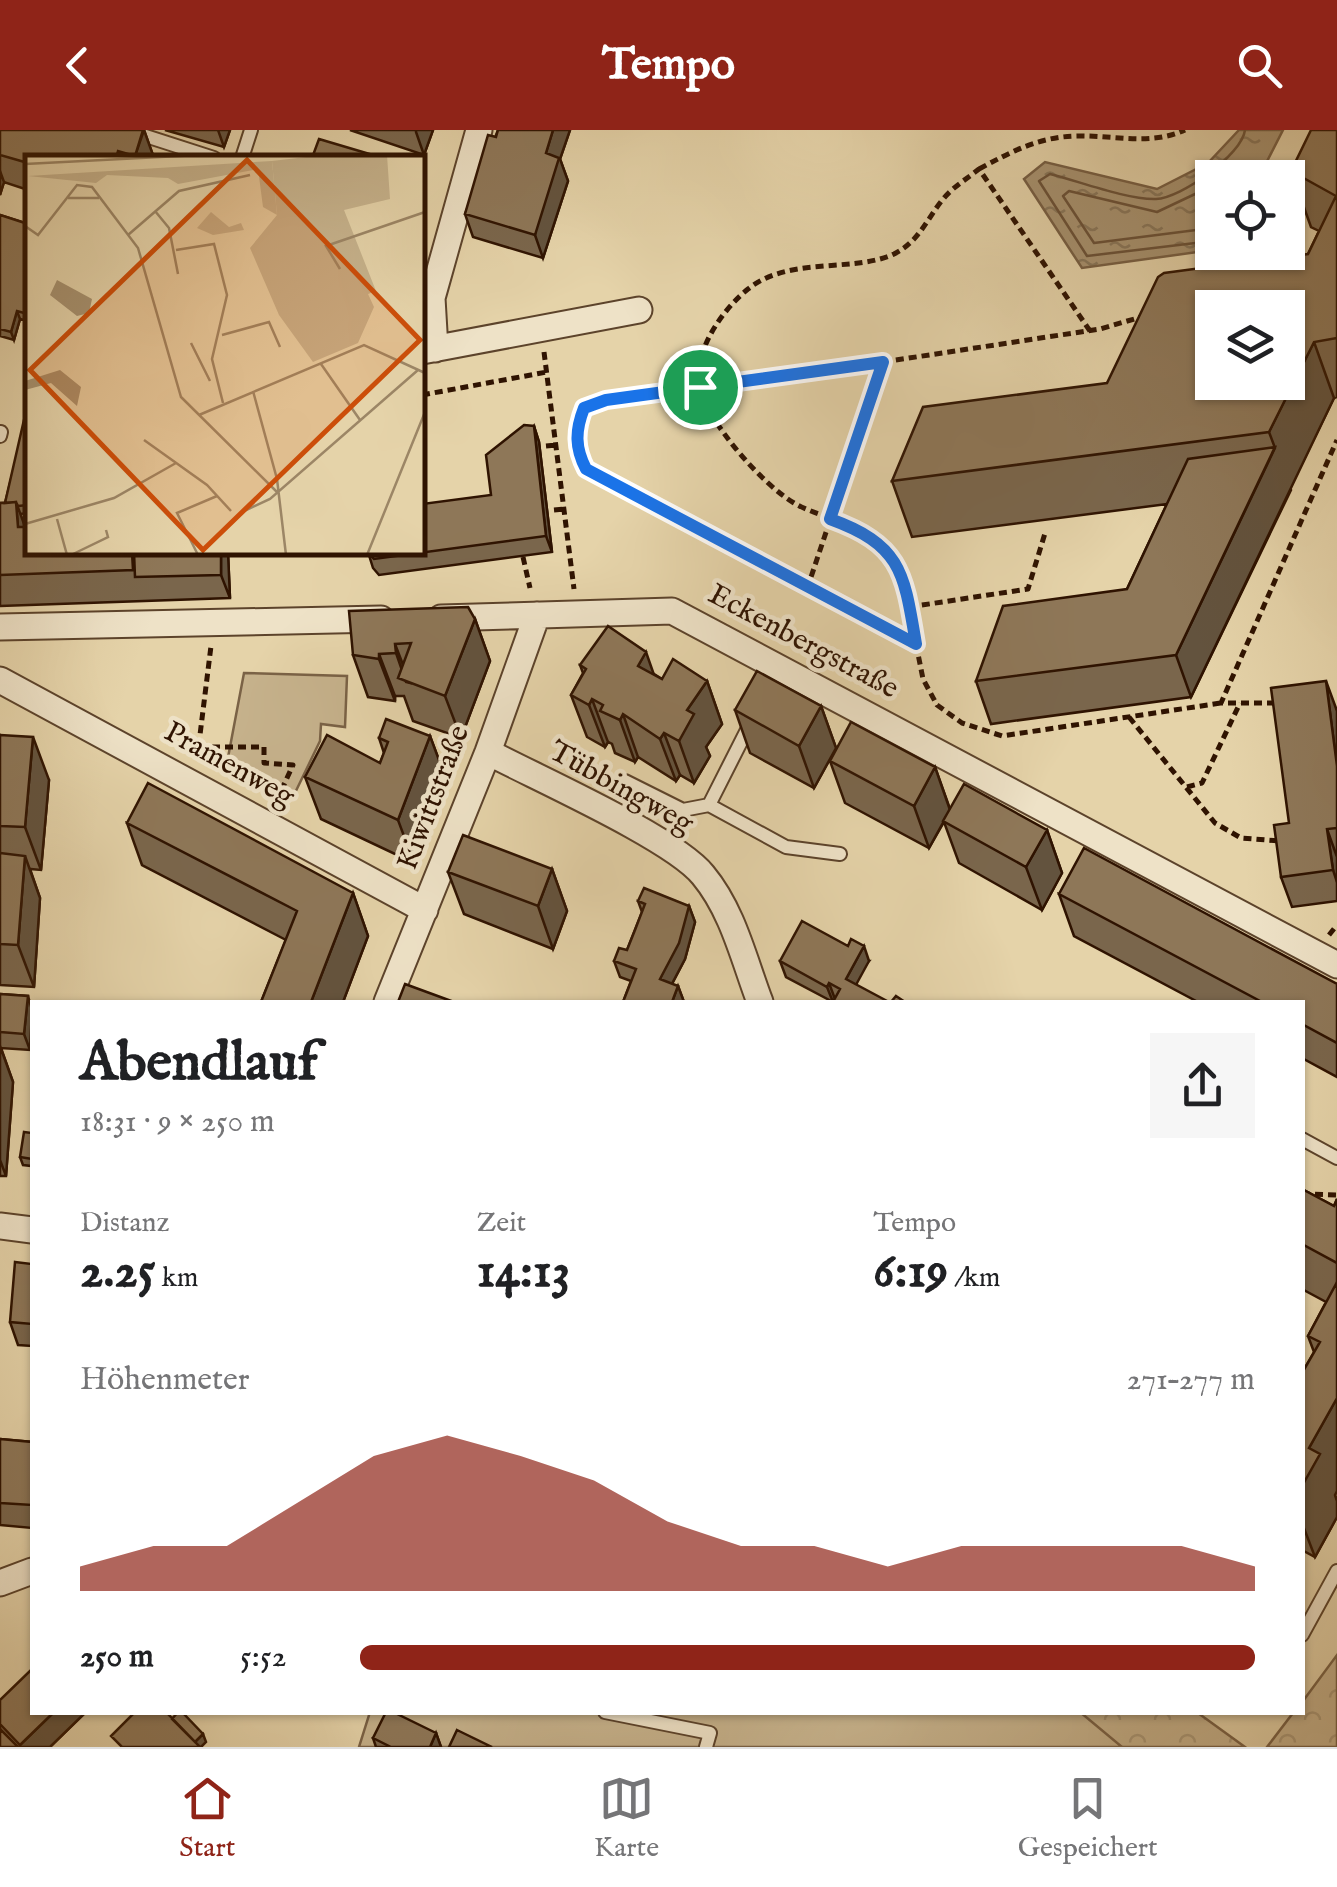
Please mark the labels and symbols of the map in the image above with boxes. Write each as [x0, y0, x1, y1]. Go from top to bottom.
inset map [25, 155, 425, 555]
pin [658, 345, 743, 430]
street label: Eckenbergstraße [701, 576, 905, 708]
street label: Pramenweg [157, 714, 302, 817]
street label: Kiwittstraße [389, 720, 479, 876]
street label: Tübbingweg [542, 733, 700, 844]

